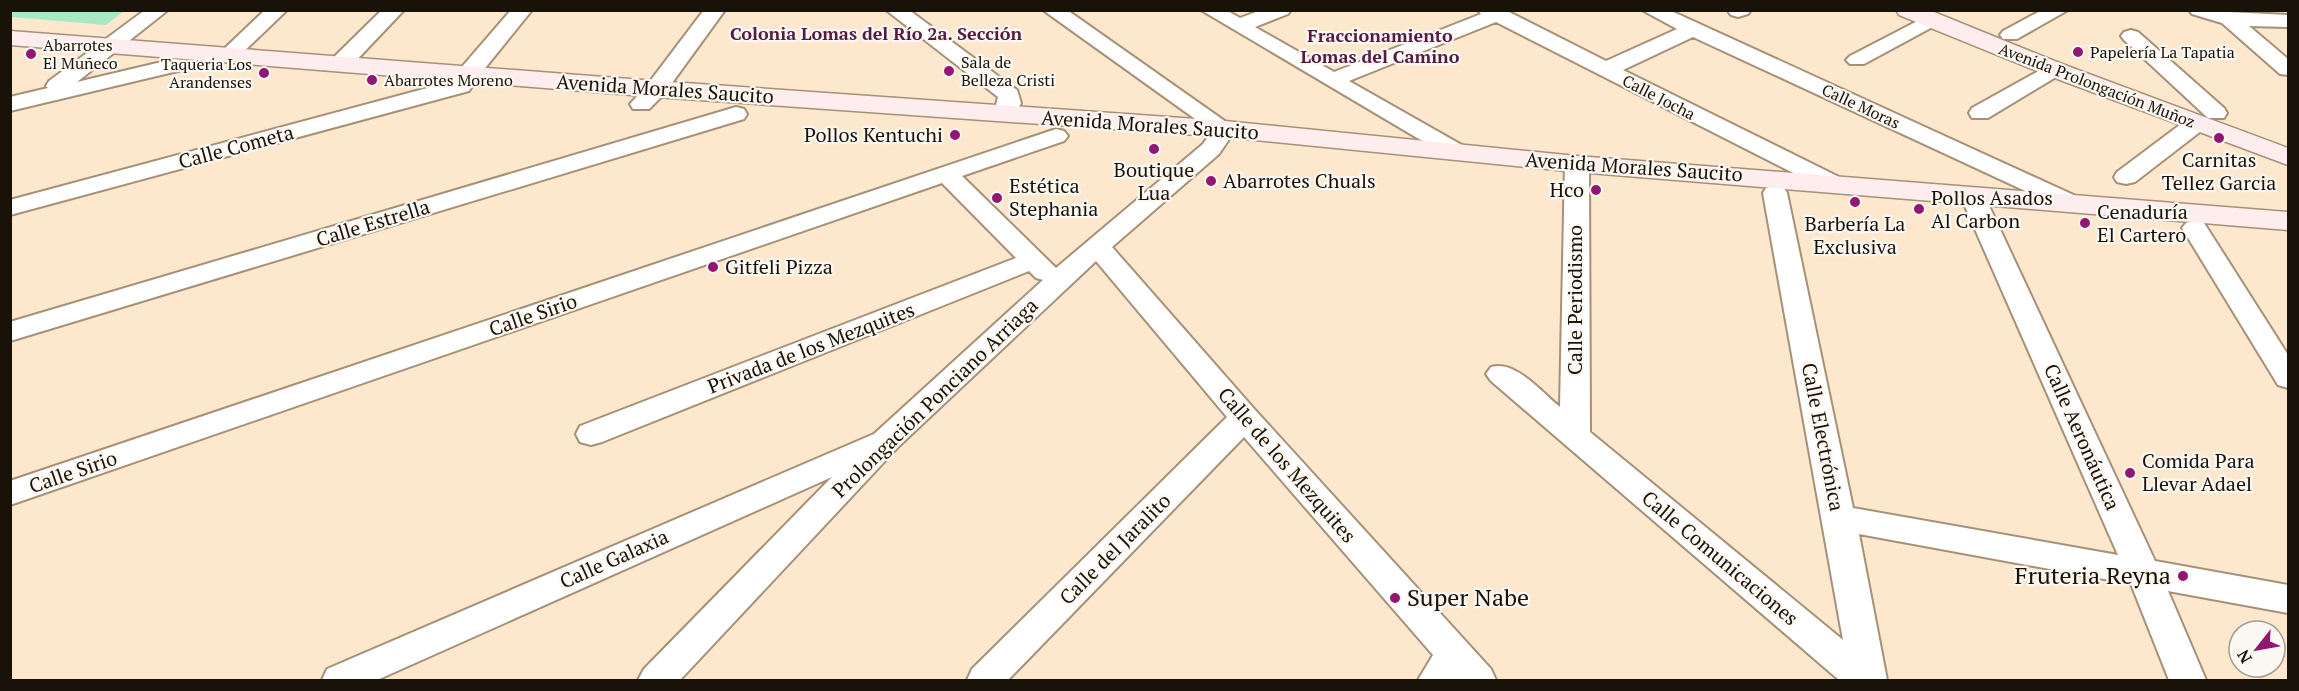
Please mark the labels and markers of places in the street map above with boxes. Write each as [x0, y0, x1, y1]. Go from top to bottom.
place label: Abarrotes El Muñeco [43, 34, 118, 74]
place label: Papelería La Tapatia [2090, 41, 2235, 63]
marker: Papelería La Tapatia [2071, 45, 2085, 59]
marker: Abarrotes El Muñeco [24, 47, 38, 61]
place label: Sala de Belleza Cristi [961, 51, 1055, 91]
place label: Taqueria Los Arandenses [161, 53, 252, 93]
marker: Sala de Belleza Cristi [942, 64, 956, 78]
marker: Taqueria Los Arandenses [257, 66, 271, 80]
place label: Abarrotes Moreno [384, 69, 513, 91]
marker: Abarrotes Moreno [365, 73, 379, 87]
place label: Pollos Kentuchi [804, 121, 943, 148]
marker: Pollos Kentuchi [948, 128, 962, 142]
marker: Carnitas Tellez Garcia [2212, 131, 2226, 145]
marker: Boutique Lua [1147, 142, 1161, 156]
place label: Carnitas Tellez Garcia [2162, 146, 2276, 196]
place label: Boutique Lua [1114, 156, 1194, 206]
place label: Abarrotes Chuals [1223, 167, 1376, 194]
place label: Estética Stephania [1009, 172, 1098, 222]
marker: Abarrotes Chuals [1204, 174, 1218, 188]
place label: Hco [1549, 176, 1584, 203]
marker: Hco [1589, 183, 1603, 197]
place label: Pollos Asados Al Carbon [1931, 184, 2053, 234]
marker: Estética Stephania [990, 191, 1004, 205]
marker: Barbería La Exclusiva [1848, 195, 1862, 209]
place label: Cenaduría El Cartero [2097, 198, 2188, 248]
marker: Pollos Asados Al Carbon [1912, 202, 1926, 216]
place label: Barbería La Exclusiva [1805, 210, 1905, 260]
marker: Cenaduría El Cartero [2078, 216, 2092, 230]
place label: Gitfeli Pizza [725, 253, 833, 280]
marker: Gitfeli Pizza [706, 260, 720, 274]
place label: Comida Para Llevar Adael [2142, 447, 2255, 497]
marker: Comida Para Llevar Adael [2123, 466, 2137, 480]
place label: Fruteria Reyna [2015, 559, 2171, 591]
marker: Fruteria Reyna [2176, 569, 2190, 583]
place label: Super Nabe [1407, 581, 1529, 613]
marker: Super Nabe [1388, 591, 1402, 605]

